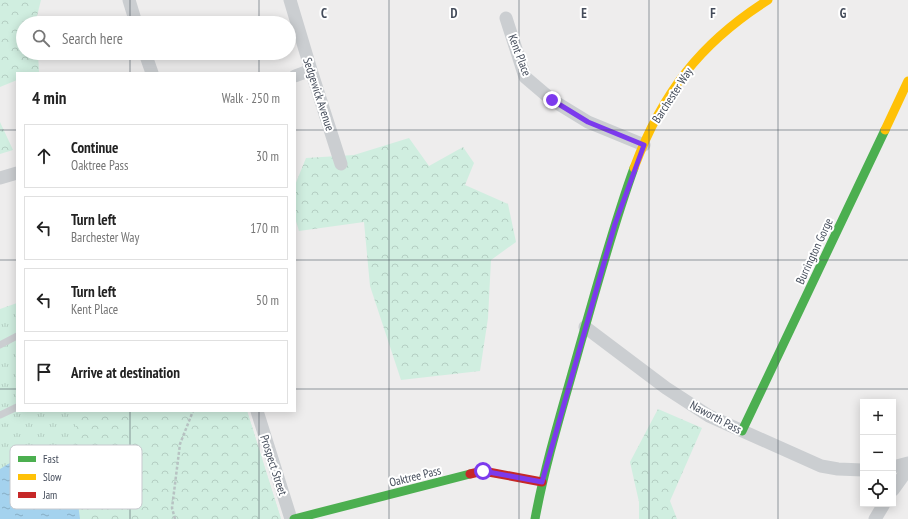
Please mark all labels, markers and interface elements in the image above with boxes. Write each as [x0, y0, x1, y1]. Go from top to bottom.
text: C [321, 5, 327, 22]
text: D [451, 5, 458, 22]
text: E [581, 5, 587, 22]
text: F [710, 5, 716, 22]
text: G [840, 5, 847, 22]
search box [16, 16, 296, 60]
icon: search [30, 27, 52, 49]
text: Search here [62, 29, 123, 48]
street label: Kent Place [505, 32, 535, 78]
street label: Sedgewick Avenue [300, 55, 338, 133]
street label: Barchester Way [649, 64, 696, 126]
text: 4 min [32, 87, 66, 109]
text: Walk · 250 m [222, 90, 280, 107]
route end [543, 91, 561, 109]
text: Continue [71, 138, 118, 157]
icon: ahead [33, 145, 55, 167]
text: 30 m [256, 148, 279, 165]
text: Oaktree Pass [71, 157, 128, 174]
text: Turn left [71, 210, 116, 229]
street label: Burrington Gorge [792, 216, 836, 286]
icon: left [33, 217, 55, 239]
text: 170 m [250, 220, 279, 237]
text: Barchester Way [71, 229, 139, 246]
text: Turn left [71, 282, 116, 301]
icon: left [33, 289, 55, 311]
text: 50 m [256, 292, 279, 309]
text: Kent Place [71, 301, 118, 318]
icon: arrive [33, 361, 55, 383]
text: Arrive at destination [71, 363, 180, 382]
street label: Naworth Pass [688, 397, 744, 437]
map controls [860, 399, 896, 507]
button: + [860, 399, 896, 435]
street label: Prospect Street [257, 433, 291, 498]
button: − [860, 435, 896, 471]
legend [10, 445, 142, 509]
text: Fast [43, 452, 59, 466]
street label: Oaktree Pass [387, 462, 443, 490]
route start [474, 462, 492, 480]
text: Slow [43, 470, 62, 484]
button: locate [860, 471, 896, 507]
text: Jam [42, 488, 57, 502]

